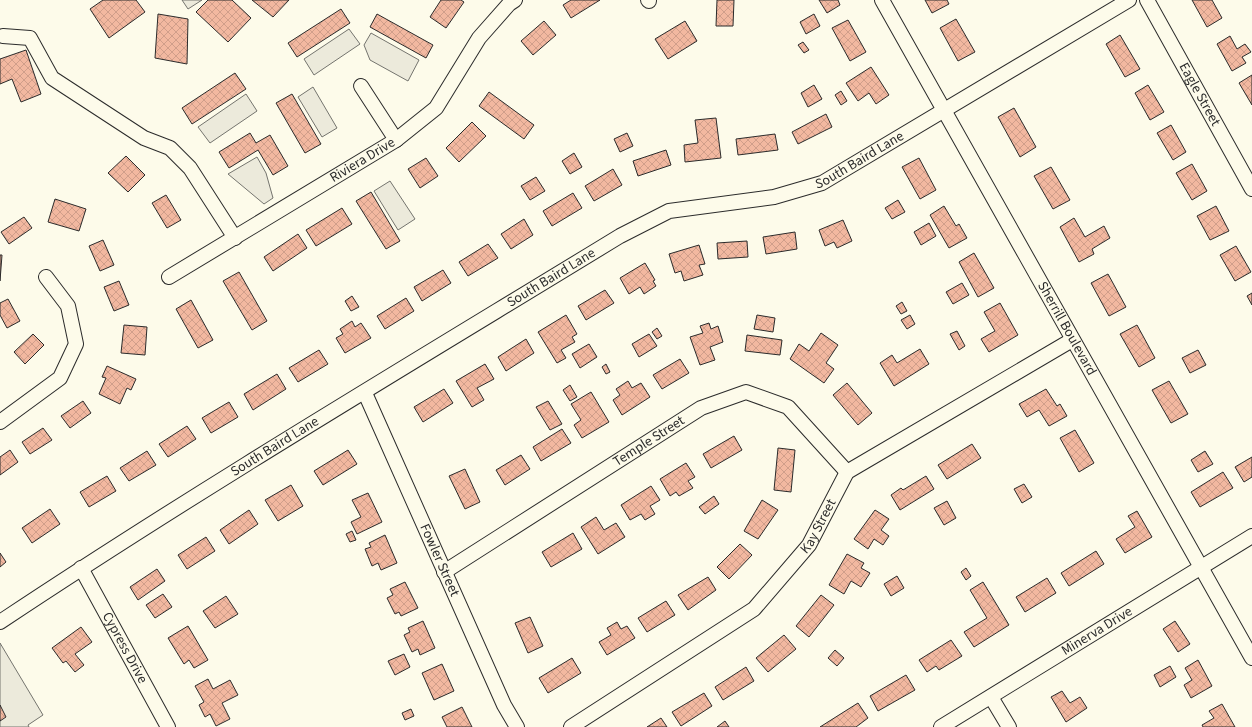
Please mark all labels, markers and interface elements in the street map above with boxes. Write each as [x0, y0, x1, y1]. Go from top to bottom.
street label: Eagle Street [1174, 59, 1225, 130]
street label: South Baird Lane [813, 126, 908, 194]
street label: Riviera Drive [326, 133, 399, 188]
street label: South Baird Lane [503, 243, 599, 312]
street label: Sherrill Boulevard [1032, 278, 1101, 379]
street label: Temple Street [609, 411, 689, 472]
street label: South Baird Lane [227, 412, 323, 482]
street label: Kay Street [796, 495, 841, 558]
street label: Fowler Street [415, 521, 465, 600]
street label: Minerva Drive [1058, 602, 1136, 661]
street label: Cypress Drive [97, 608, 152, 687]

